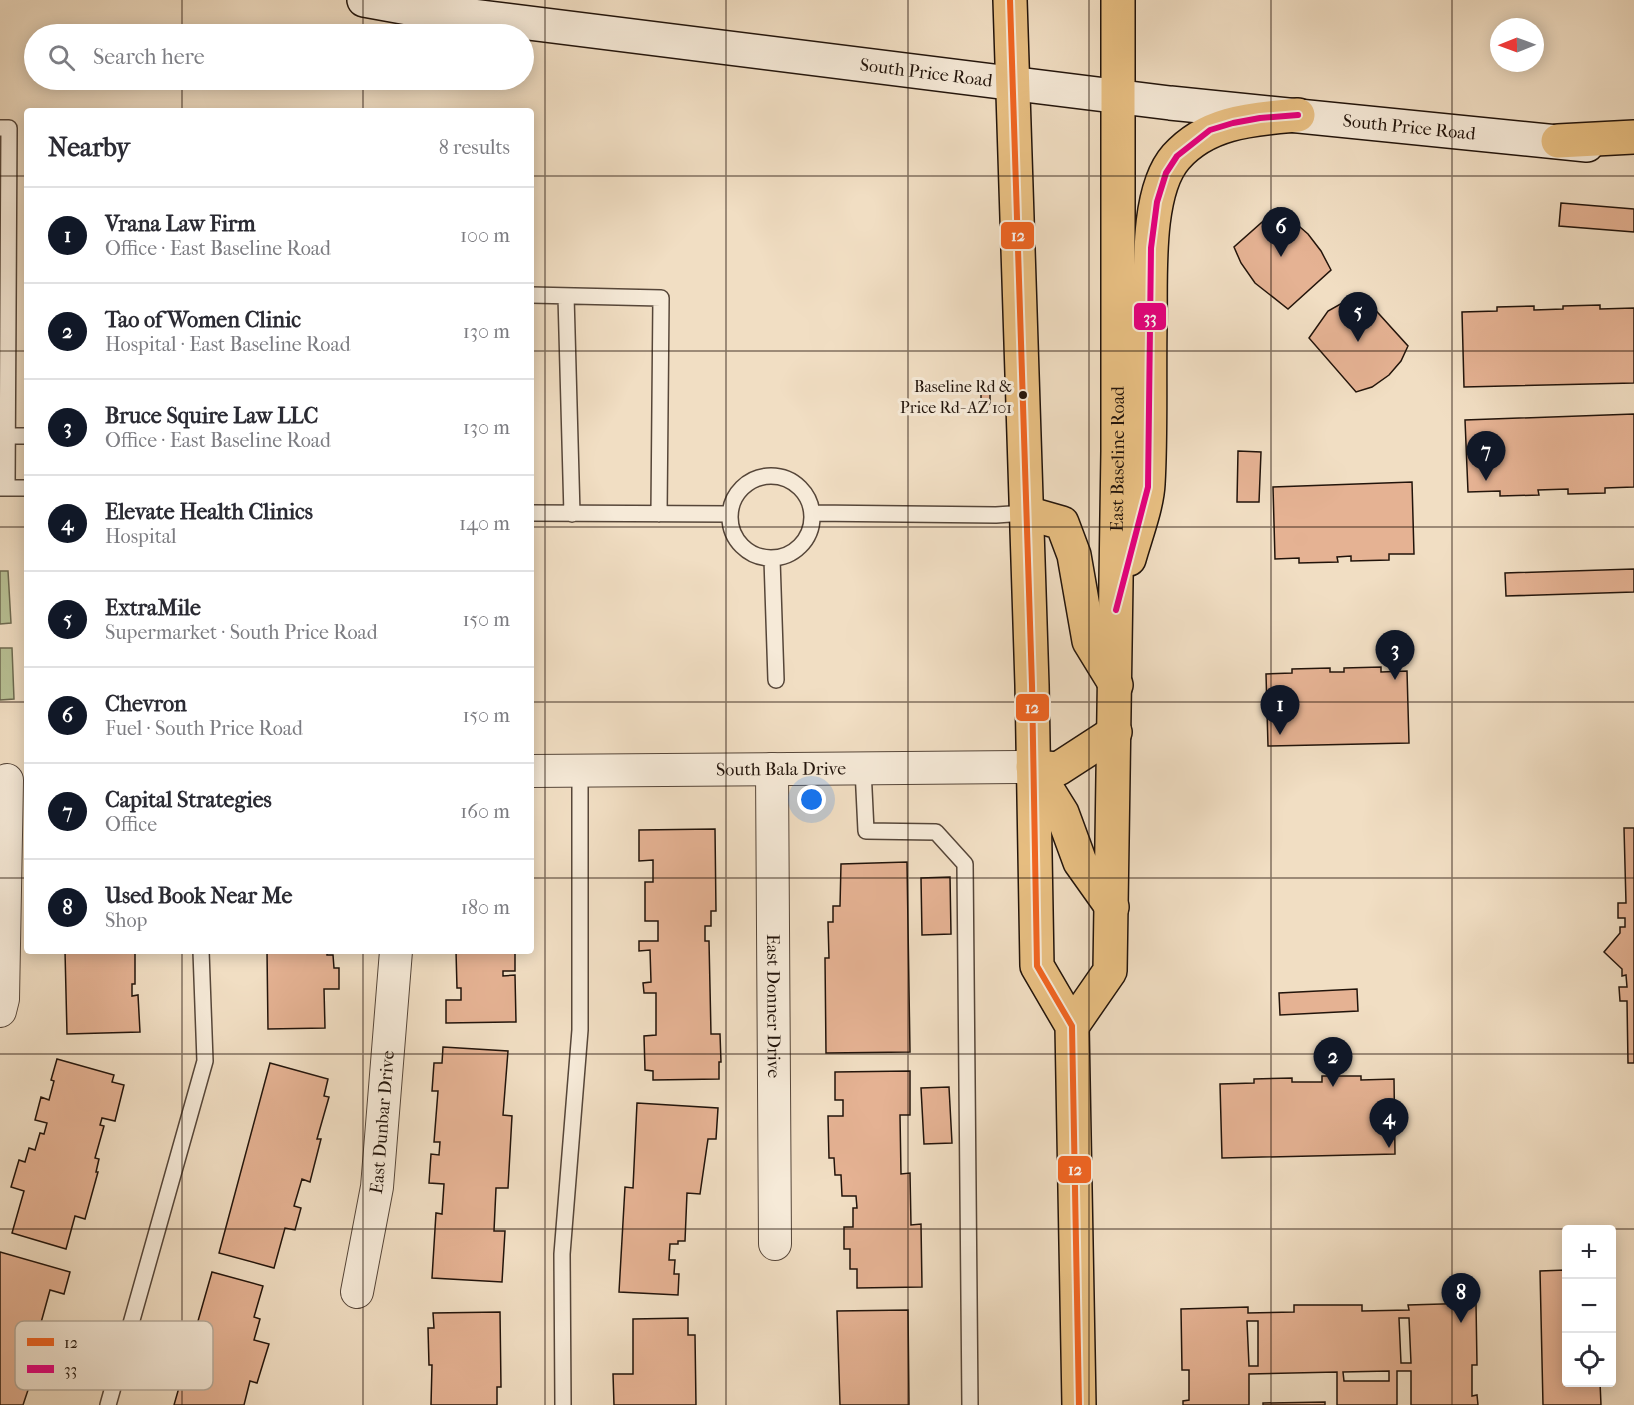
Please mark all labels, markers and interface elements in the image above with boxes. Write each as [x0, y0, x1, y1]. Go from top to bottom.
north arrow [1490, 18, 1544, 72]
search box [24, 24, 534, 90]
icon: search [45, 41, 78, 74]
text: Search here [93, 44, 205, 70]
street label: South Price Road [859, 54, 994, 91]
street label: South Price Road [1342, 110, 1477, 144]
text: Nearby [48, 132, 130, 163]
text: 8 results [439, 136, 510, 159]
pin: 6 [1262, 208, 1300, 257]
text: Vrana Law Firm [105, 211, 256, 237]
line badge: 12 [1000, 221, 1035, 250]
text: 1 [64, 224, 71, 247]
text: 100 m [460, 224, 510, 247]
text: 12 [1011, 226, 1025, 245]
text: Office · East Baseline Road [105, 237, 331, 260]
pin: 5 [1338, 292, 1378, 342]
line badge: 33 [1133, 302, 1167, 331]
text: Tao of Women Clinic [105, 307, 301, 333]
text: 33 [1143, 308, 1157, 328]
text: 2 [62, 320, 73, 343]
text: 130 m [463, 320, 510, 343]
text: Hospital · East Baseline Road [105, 333, 351, 356]
place label: Baseline Rd & Price Rd- AZ 101 [900, 377, 1012, 417]
street label: East Baseline Road [1106, 386, 1129, 532]
marker: Baseline Rd & Price Rd- AZ 101 [1017, 389, 1029, 401]
text: Bruce Squire Law LLC [105, 403, 318, 429]
text: 3 [63, 416, 72, 439]
text: 130 m [463, 416, 510, 439]
text: Office · East Baseline Road [105, 429, 331, 452]
pin: 7 [1466, 432, 1506, 481]
text: Elevate Health Clinics [105, 499, 313, 525]
text: 4 [62, 512, 73, 535]
text: 140 m [459, 512, 510, 535]
text: Hospital [105, 525, 177, 548]
text: ExtraMile [105, 595, 201, 621]
text: 5 [63, 608, 72, 631]
text: 150 m [462, 608, 510, 631]
text: Supermarket · South Price Road [105, 621, 378, 644]
pin: 3 [1376, 630, 1414, 680]
pin: 1 [1260, 686, 1300, 735]
text: Chevron [105, 691, 187, 717]
line badge: 12 [1015, 693, 1050, 722]
text: 12 [1025, 698, 1039, 717]
text: 6 [62, 704, 73, 727]
text: 150 m [462, 704, 510, 727]
text: Fuel · South Price Road [105, 717, 303, 740]
street label: South Bala Drive [716, 758, 846, 780]
your location [797, 785, 826, 814]
text: Capital Strategies [105, 787, 272, 813]
text: 7 [63, 800, 72, 823]
text: 160 m [460, 800, 510, 823]
text: Office [105, 813, 157, 836]
text: Used Book Near Me [105, 883, 293, 909]
text: 8 [62, 896, 73, 919]
text: 180 m [461, 896, 510, 919]
text: Shop [105, 909, 147, 932]
street label: East Donner Drive [763, 934, 784, 1078]
pin: 2 [1314, 1038, 1352, 1087]
street label: East Dunbar Drive [365, 1049, 398, 1196]
pin: 4 [1370, 1098, 1408, 1148]
line badge: 12 [1057, 1155, 1092, 1184]
text: 12 [1068, 1160, 1082, 1179]
map controls [1562, 1225, 1616, 1387]
button: + [1562, 1225, 1616, 1279]
pin: 8 [1442, 1274, 1480, 1323]
button: − [1562, 1279, 1616, 1333]
legend [15, 1321, 213, 1390]
text: 12 [64, 1333, 78, 1352]
button: locate [1562, 1333, 1616, 1387]
text: 33 [64, 1360, 77, 1379]

